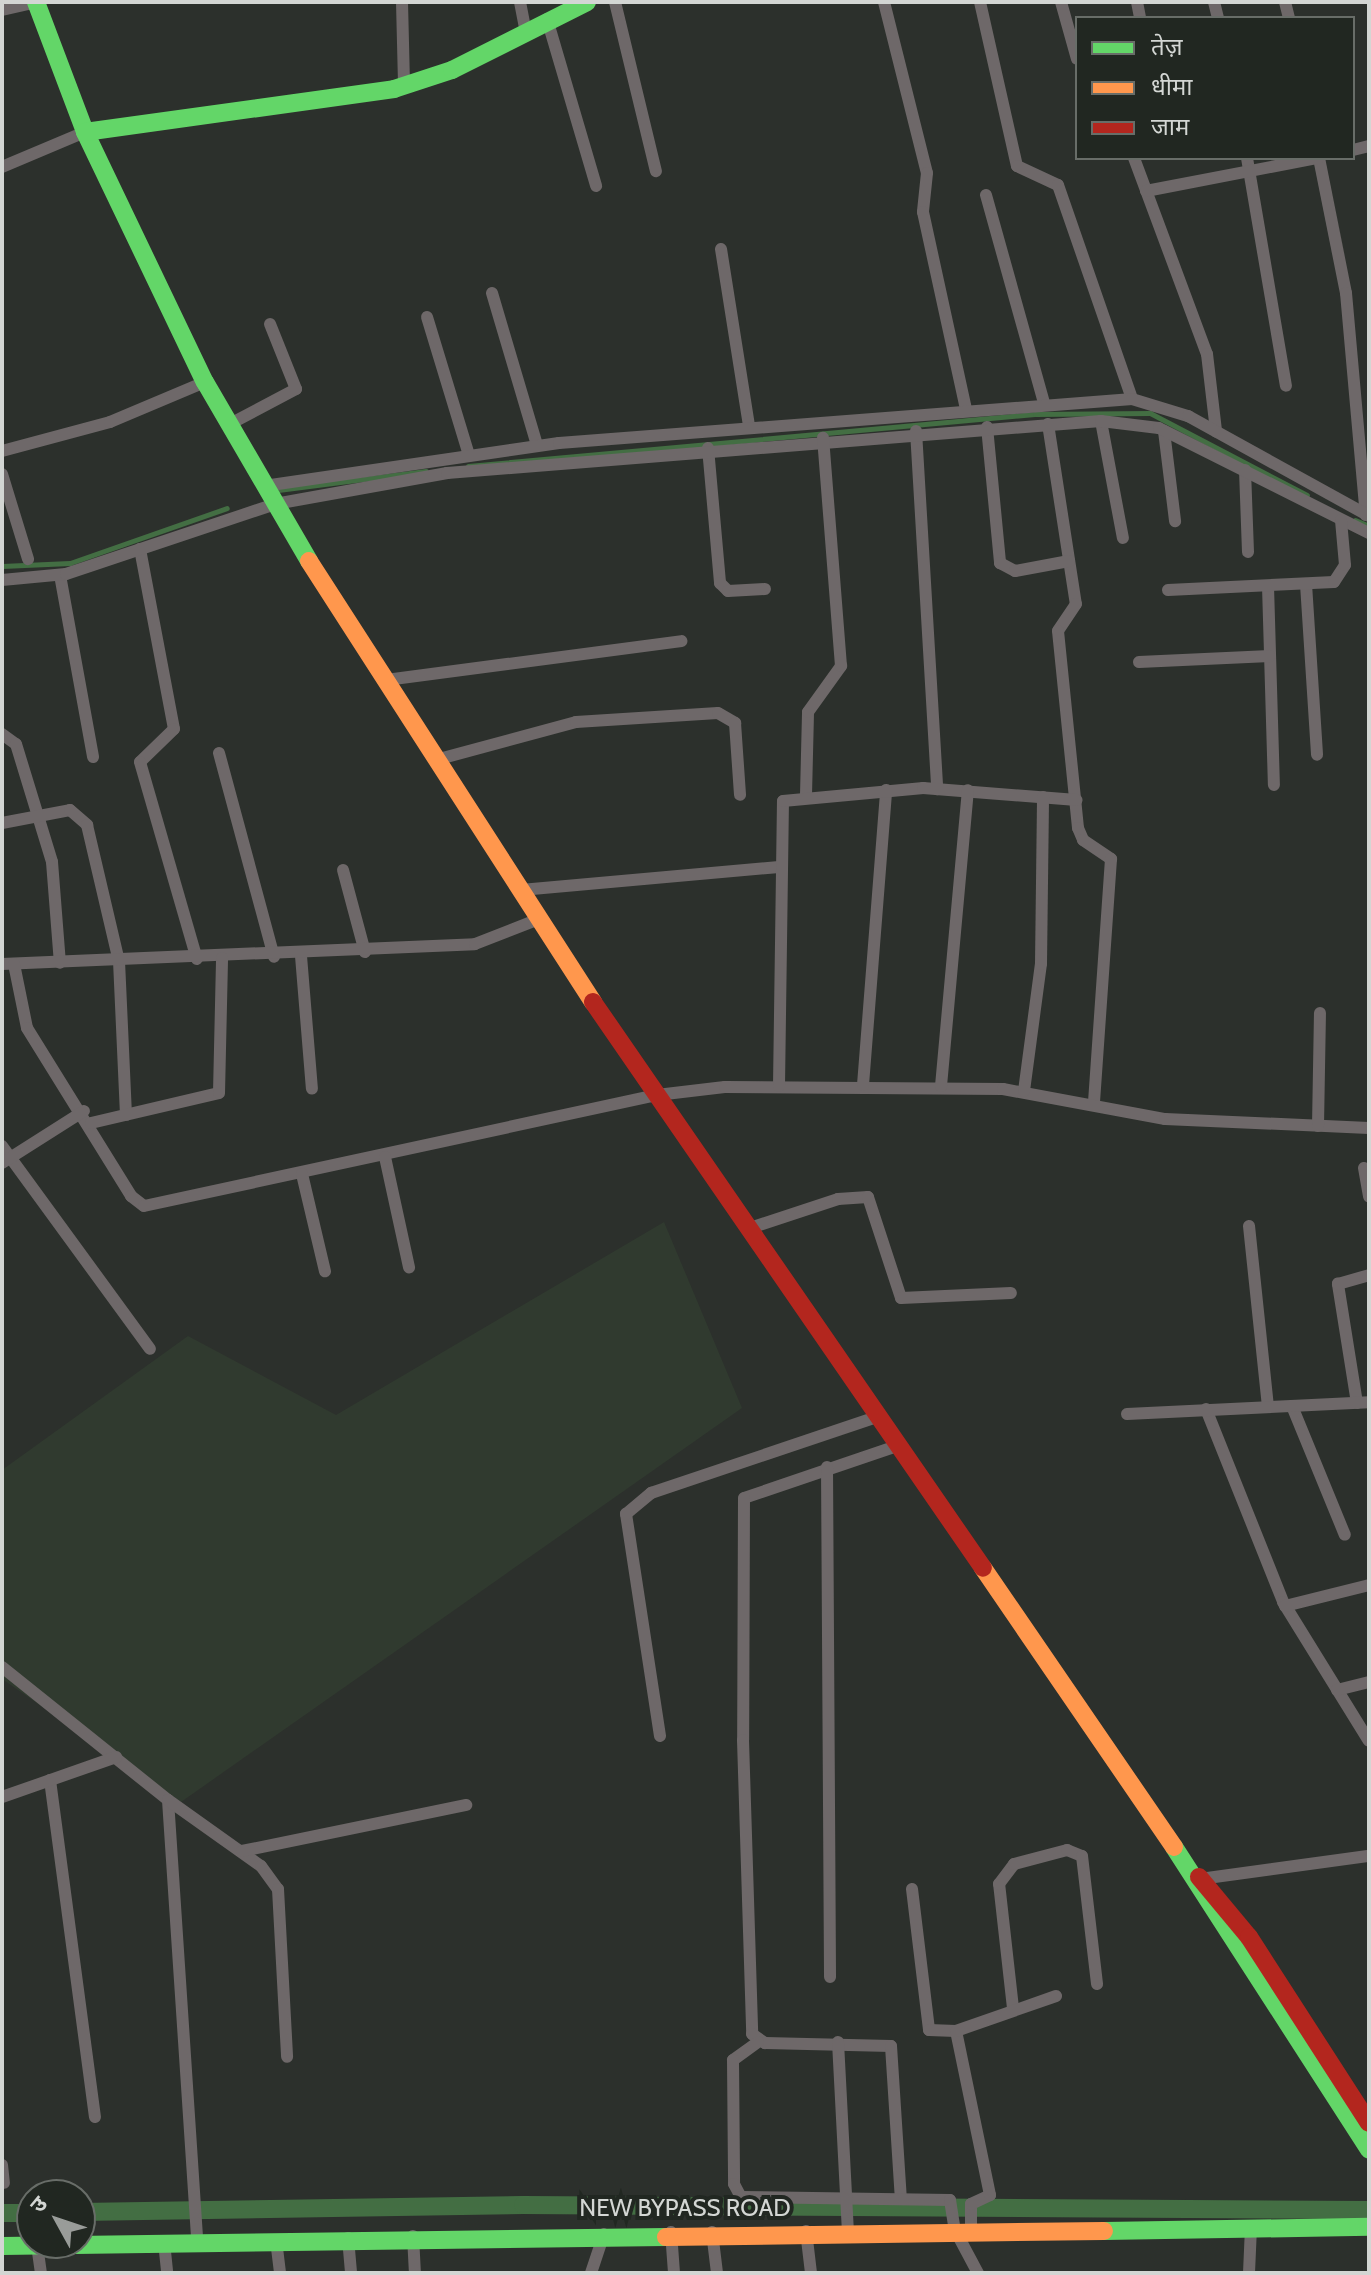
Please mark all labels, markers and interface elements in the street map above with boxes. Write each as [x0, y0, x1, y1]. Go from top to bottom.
legend [1075, 16, 1355, 160]
text: तेज़ [1151, 32, 1183, 61]
text: धीमा [1151, 72, 1193, 101]
text: जाम [1151, 112, 1189, 141]
north arrow [16, 2179, 96, 2259]
text: उ [24, 2191, 53, 2218]
street label: NEW BYPASS ROAD [579, 2194, 791, 2222]

